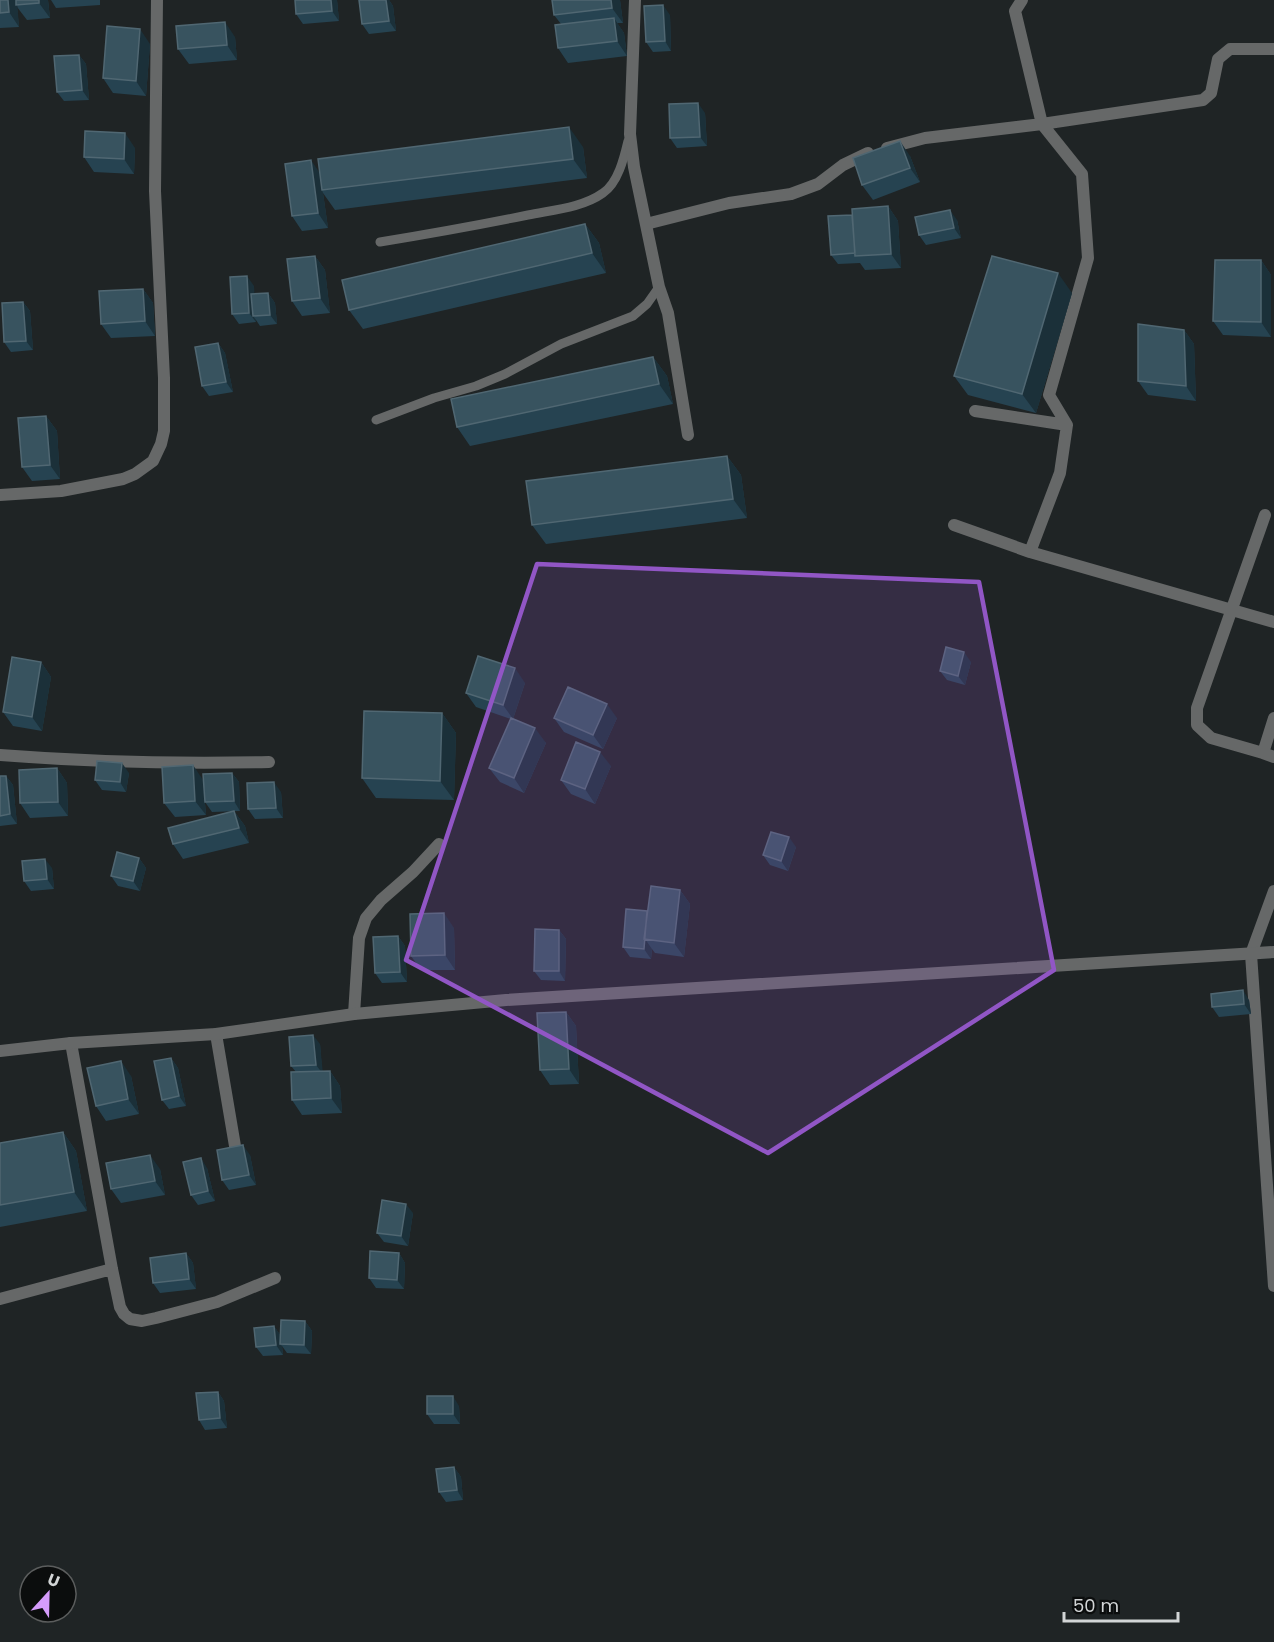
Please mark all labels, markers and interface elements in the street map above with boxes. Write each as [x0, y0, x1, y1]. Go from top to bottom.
north arrow [18, 1564, 78, 1624]
text: U [44, 1568, 63, 1593]
scale bar [1064, 1585, 1178, 1623]
text: 50 m [1073, 1593, 1119, 1618]

